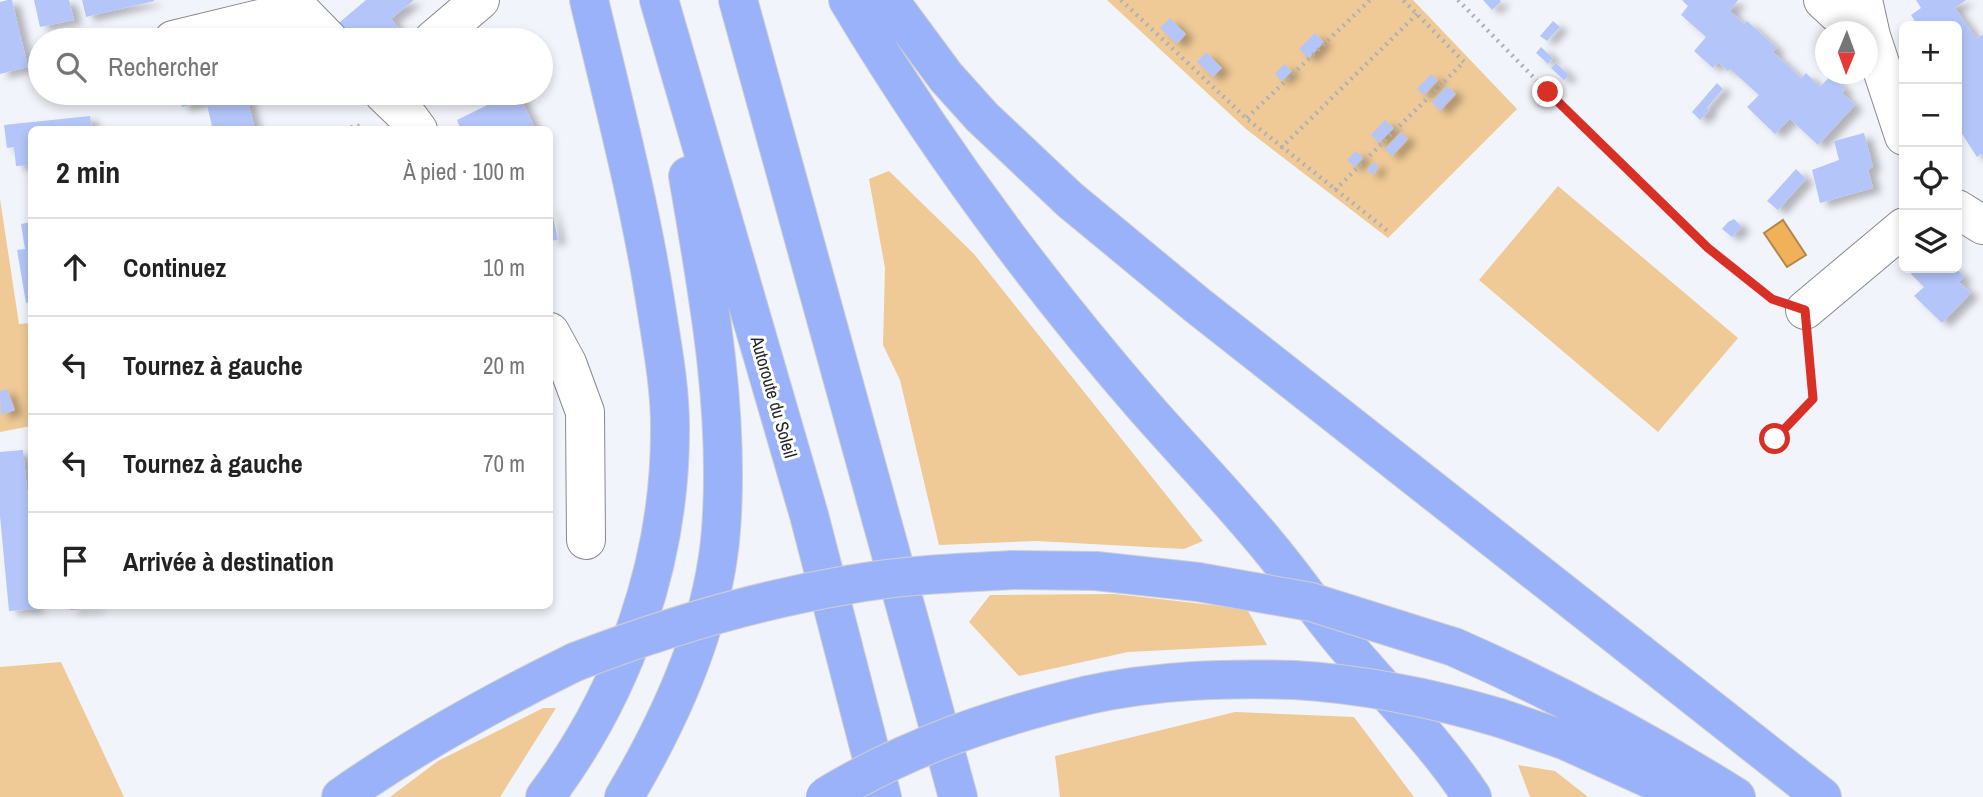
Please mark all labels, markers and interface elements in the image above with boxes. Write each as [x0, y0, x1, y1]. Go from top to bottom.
north arrow [1815, 21, 1878, 84]
map controls [1899, 21, 1962, 273]
button: + [1899, 21, 1962, 84]
search box [28, 28, 553, 105]
icon: search [52, 48, 90, 86]
text: Rechercher [108, 49, 218, 84]
route end [1532, 76, 1563, 107]
button: − [1899, 84, 1962, 147]
button: locate [1899, 147, 1962, 210]
text: 2 min [56, 152, 120, 192]
text: À pied · 100 m [403, 156, 525, 187]
button: layers [1899, 210, 1962, 273]
icon: ahead [56, 248, 94, 286]
text: Continuez [123, 250, 226, 285]
text: 10 m [483, 252, 525, 283]
street label: Autoroute du Soleil [744, 332, 803, 461]
icon: left [56, 346, 94, 384]
text: Tournez à gauche [123, 348, 303, 383]
text: 20 m [483, 350, 525, 381]
route start [1759, 423, 1790, 454]
icon: left [56, 444, 94, 482]
text: Tournez à gauche [123, 446, 303, 481]
text: 70 m [483, 448, 525, 479]
icon: arrive [56, 542, 94, 580]
text: Arrivée à destination [123, 544, 334, 579]

